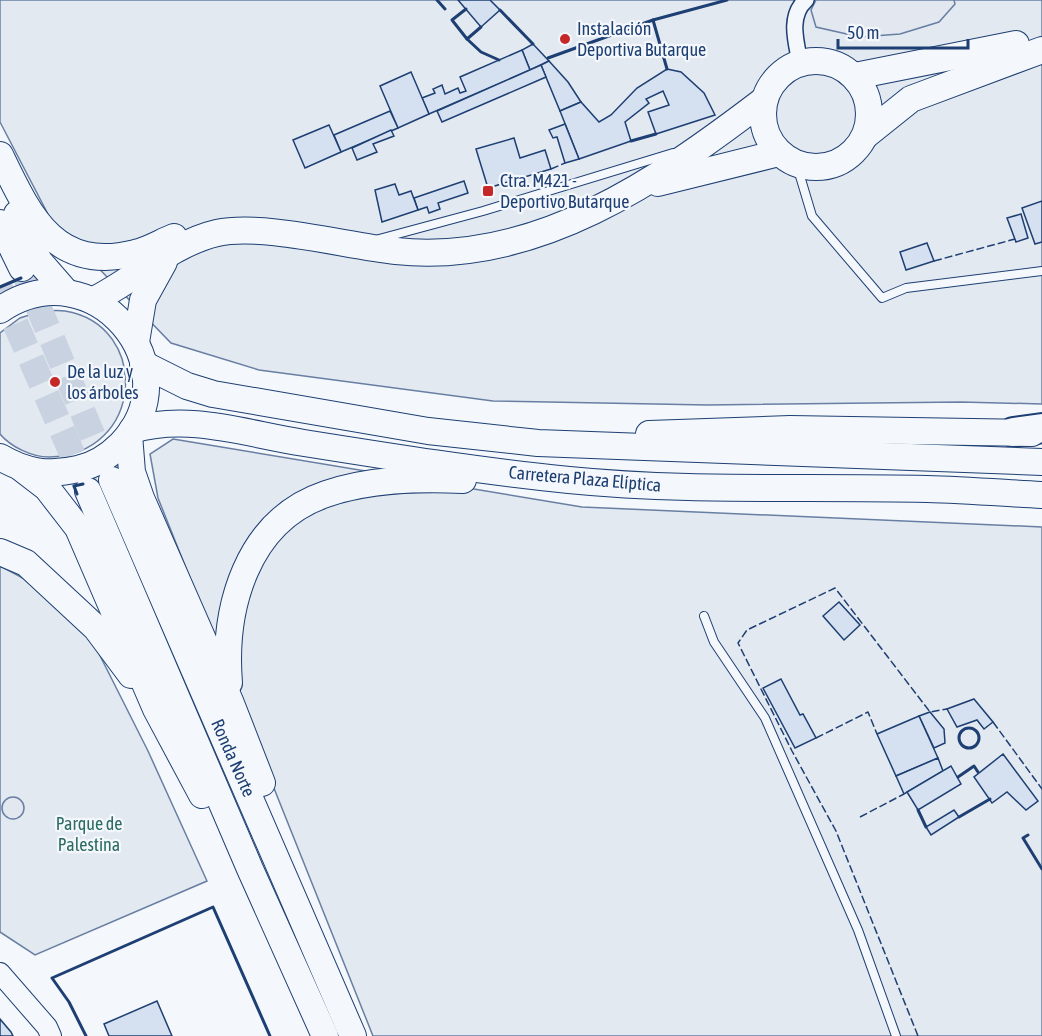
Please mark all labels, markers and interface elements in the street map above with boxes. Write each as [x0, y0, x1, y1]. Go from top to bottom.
scale bar [838, 12, 968, 50]
place label: Instalación Deportiva Butarque [577, 18, 706, 60]
text: 50 m [847, 22, 879, 43]
marker: Instalación Deportiva Butarque [558, 32, 572, 46]
place label: Ctra. M421 - Deportivo Butarque [500, 170, 629, 212]
marker: Ctra. M421 - Deportivo Butarque [481, 184, 495, 198]
place label: De la luz y los árboles [67, 361, 139, 403]
marker: De la luz y los árboles [48, 375, 62, 389]
street label: Carretera Plaza Elíptica [508, 461, 662, 496]
street label: Ronda Norte [207, 716, 260, 800]
park label: Parque de Palestina [56, 813, 122, 855]

